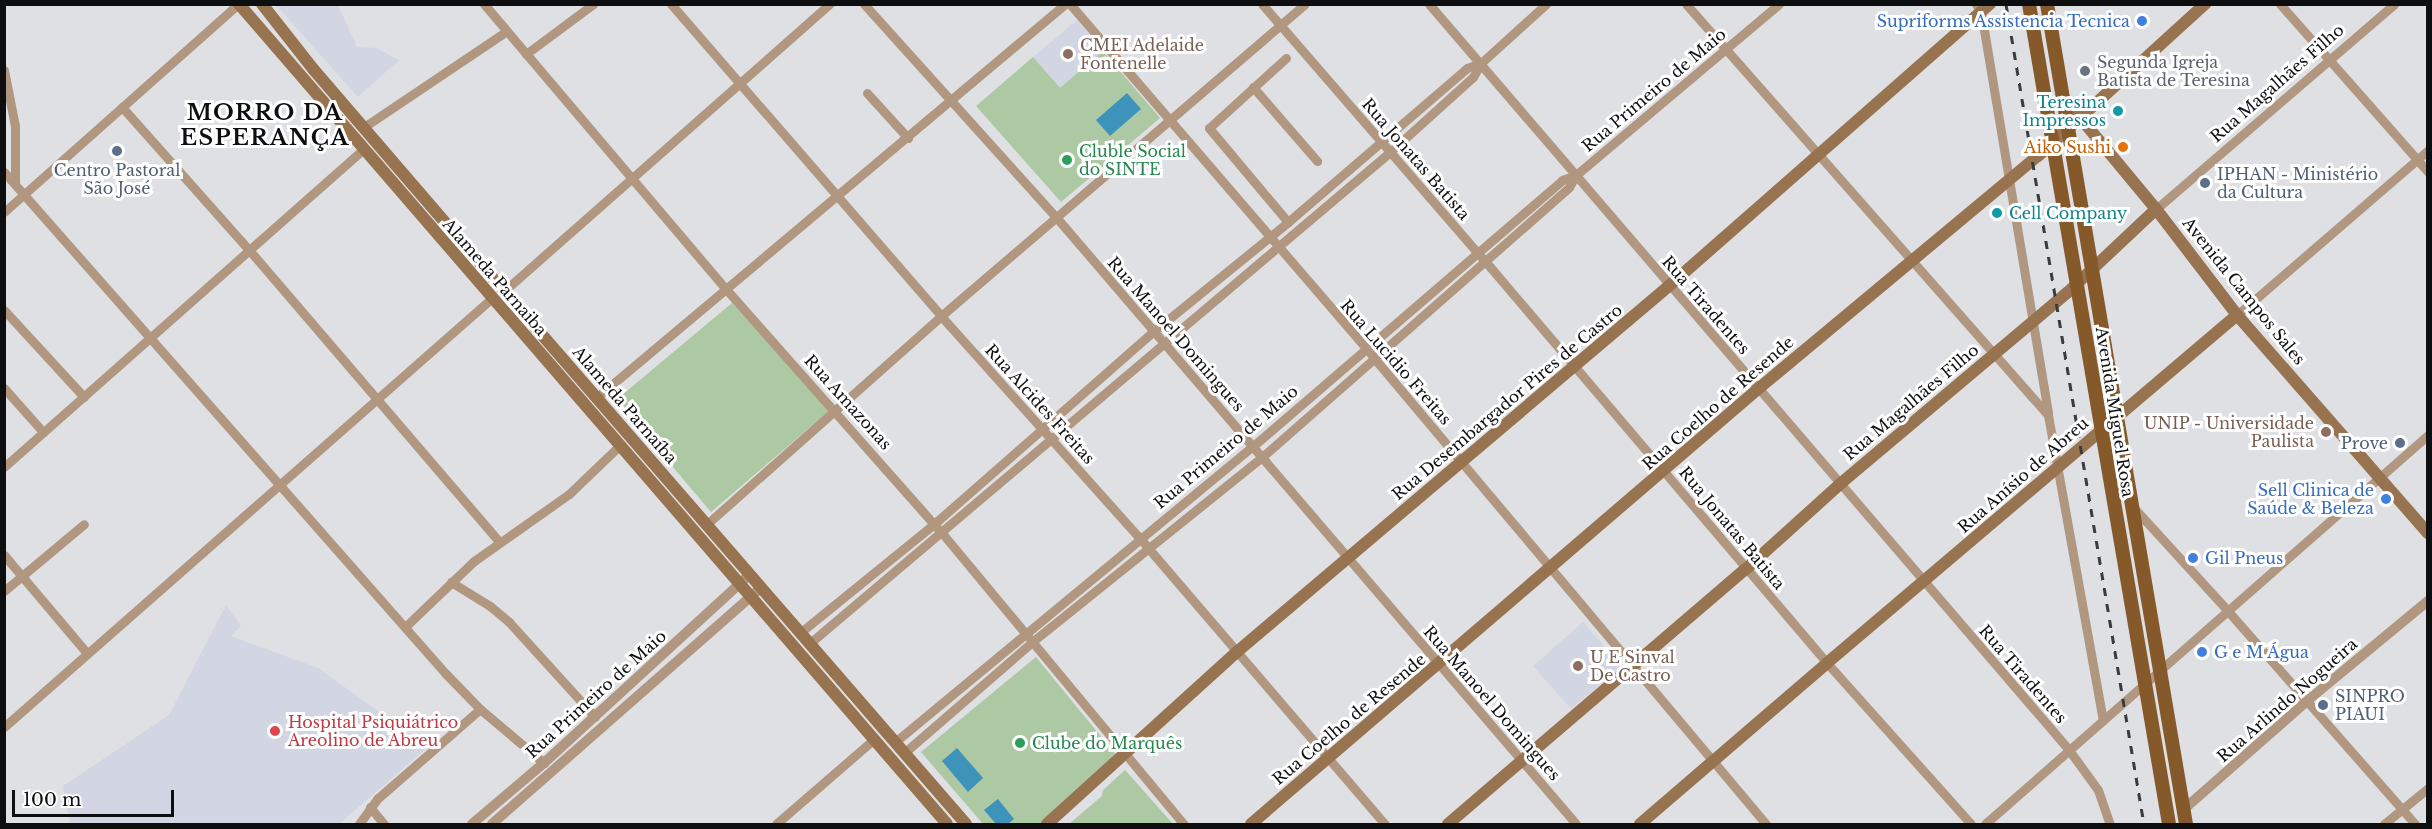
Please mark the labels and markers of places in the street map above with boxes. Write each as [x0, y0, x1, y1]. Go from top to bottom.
place label: Supriforms Assistencia Tecnica [1875, 11, 2130, 31]
marker: Supriforms Assistencia Tecnica [2135, 14, 2149, 28]
place label: CMEI Adelaide Fontenelle [1080, 35, 1205, 73]
marker: CMEI Adelaide Fontenelle [1061, 47, 1075, 61]
place label: Segunda Igreja Batista de Teresina [2097, 52, 2251, 90]
marker: Segunda Igreja Batista de Teresina [2078, 64, 2092, 78]
place label: Teresina Impressos [2022, 92, 2106, 130]
marker: Teresina Impressos [2111, 104, 2125, 118]
place label: Aiko Sushi [2024, 137, 2111, 157]
marker: Aiko Sushi [2116, 140, 2130, 154]
place label: Cluble Social do SINTE [1079, 141, 1186, 179]
marker: Centro Pastoral São José [110, 144, 124, 158]
marker: Cluble Social do SINTE [1060, 153, 1074, 167]
place label: Centro Pastoral São José [54, 160, 180, 198]
place label: IPHAN - Ministério da Cultura [2217, 164, 2378, 202]
marker: IPHAN - Ministério da Cultura [2198, 176, 2212, 190]
place label: Cell Company [2009, 203, 2127, 223]
marker: Cell Company [1990, 206, 2004, 220]
place label: UNIP - Universidade Paulista [2143, 413, 2314, 451]
marker: UNIP - Universidade Paulista [2319, 425, 2333, 439]
place label: Prove [2341, 433, 2388, 453]
marker: Prove [2393, 436, 2407, 450]
place label: Sell Clinica de Saúde & Beleza [2247, 480, 2374, 518]
marker: Sell Clinica de Saúde & Beleza [2379, 492, 2393, 506]
place label: Gil Pneus [2205, 548, 2283, 568]
marker: Gil Pneus [2186, 551, 2200, 565]
place label: G e M Água [2214, 642, 2310, 662]
marker: G e M Água [2195, 645, 2209, 659]
place label: U E Sinval De Castro [1590, 647, 1675, 685]
marker: U E Sinval De Castro [1571, 659, 1585, 673]
place label: SINPRO PIAUI [2335, 686, 2405, 724]
marker: SINPRO PIAUI [2316, 698, 2330, 712]
place label: Hospital Psiquiátrico Areolino de Abreu [288, 712, 458, 750]
marker: Hospital Psiquiátrico Areolino de Abreu [266, 722, 284, 740]
place label: Clube do Marquês [1032, 733, 1182, 753]
marker: Clube do Marquês [1013, 736, 1027, 750]

